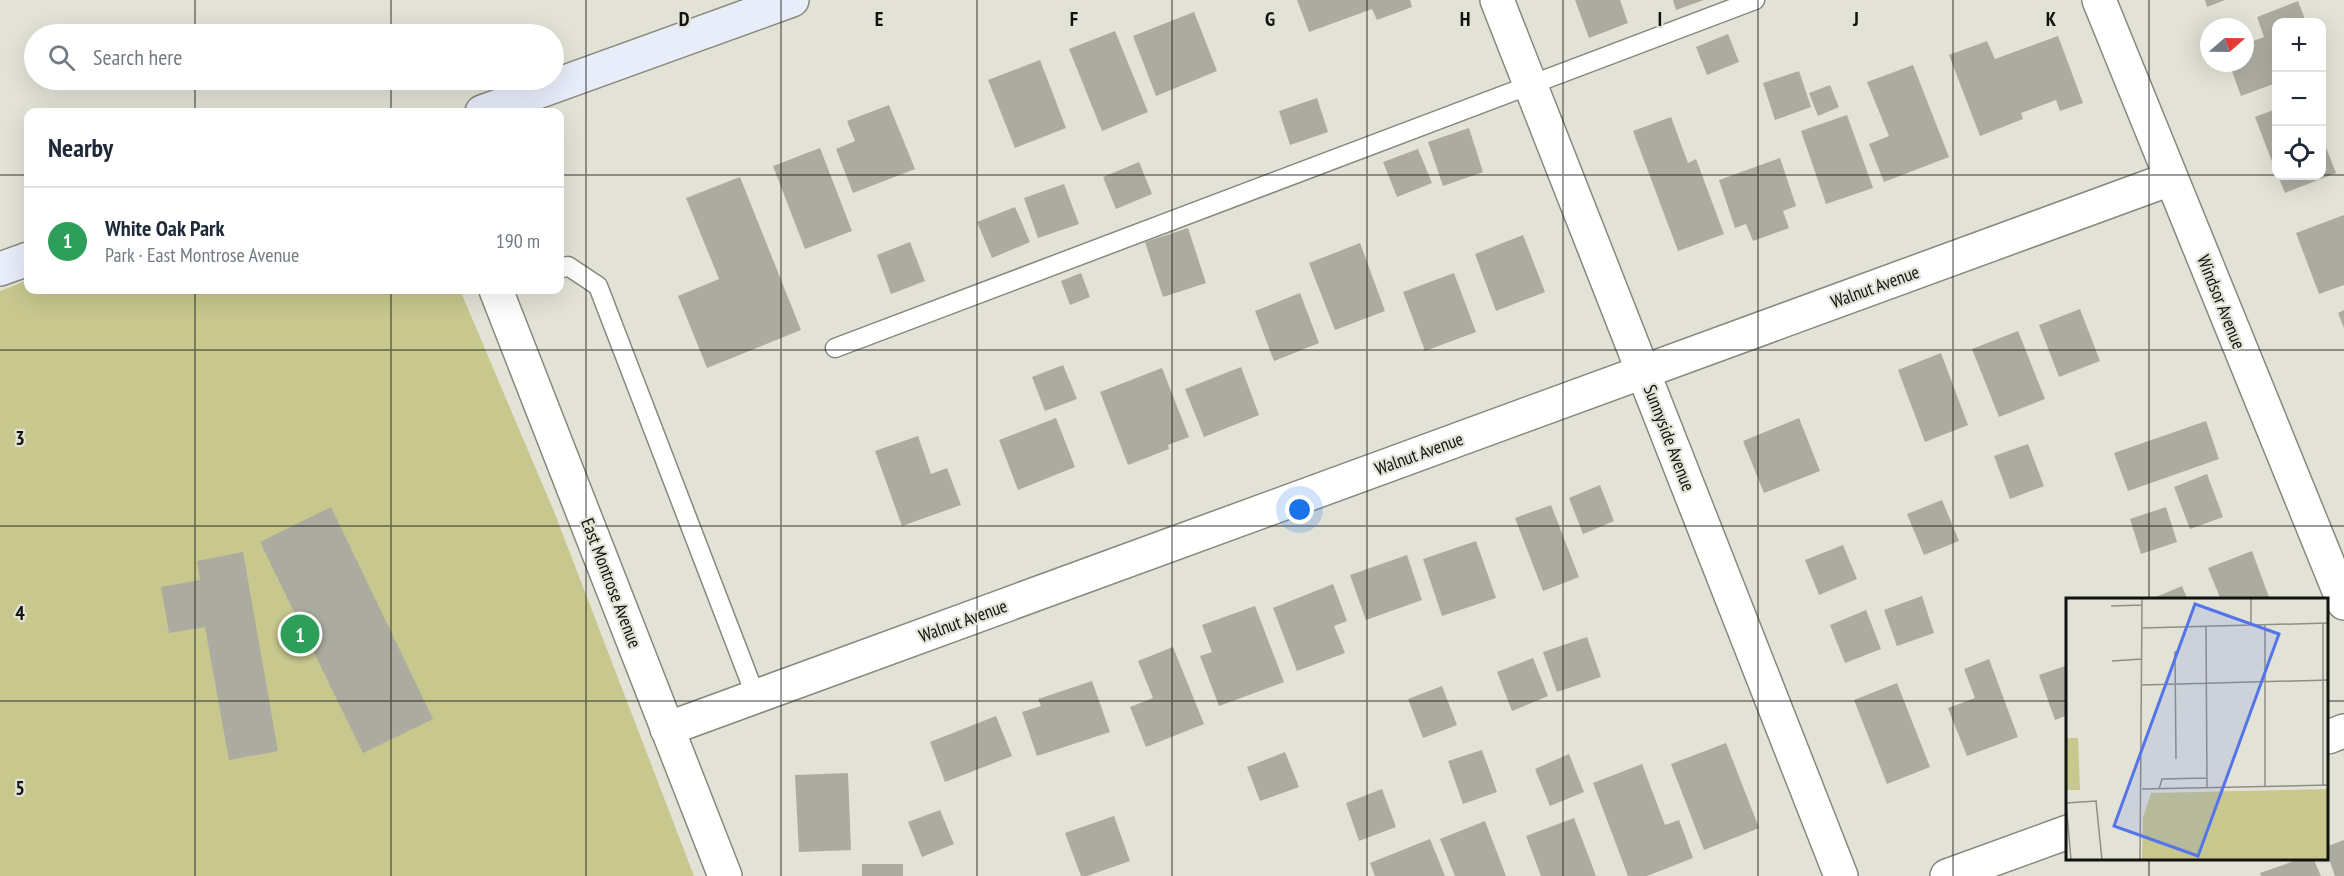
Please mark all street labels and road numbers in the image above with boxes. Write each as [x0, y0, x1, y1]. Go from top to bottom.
street label: Windsor Avenue [2192, 251, 2251, 352]
street label: Walnut Avenue [1827, 260, 1922, 313]
street label: Sunnyside Avenue [1639, 381, 1700, 494]
street label: Walnut Avenue [1371, 427, 1466, 480]
street label: East Montrose Avenue [576, 515, 647, 651]
street label: Walnut Avenue [915, 594, 1010, 647]

